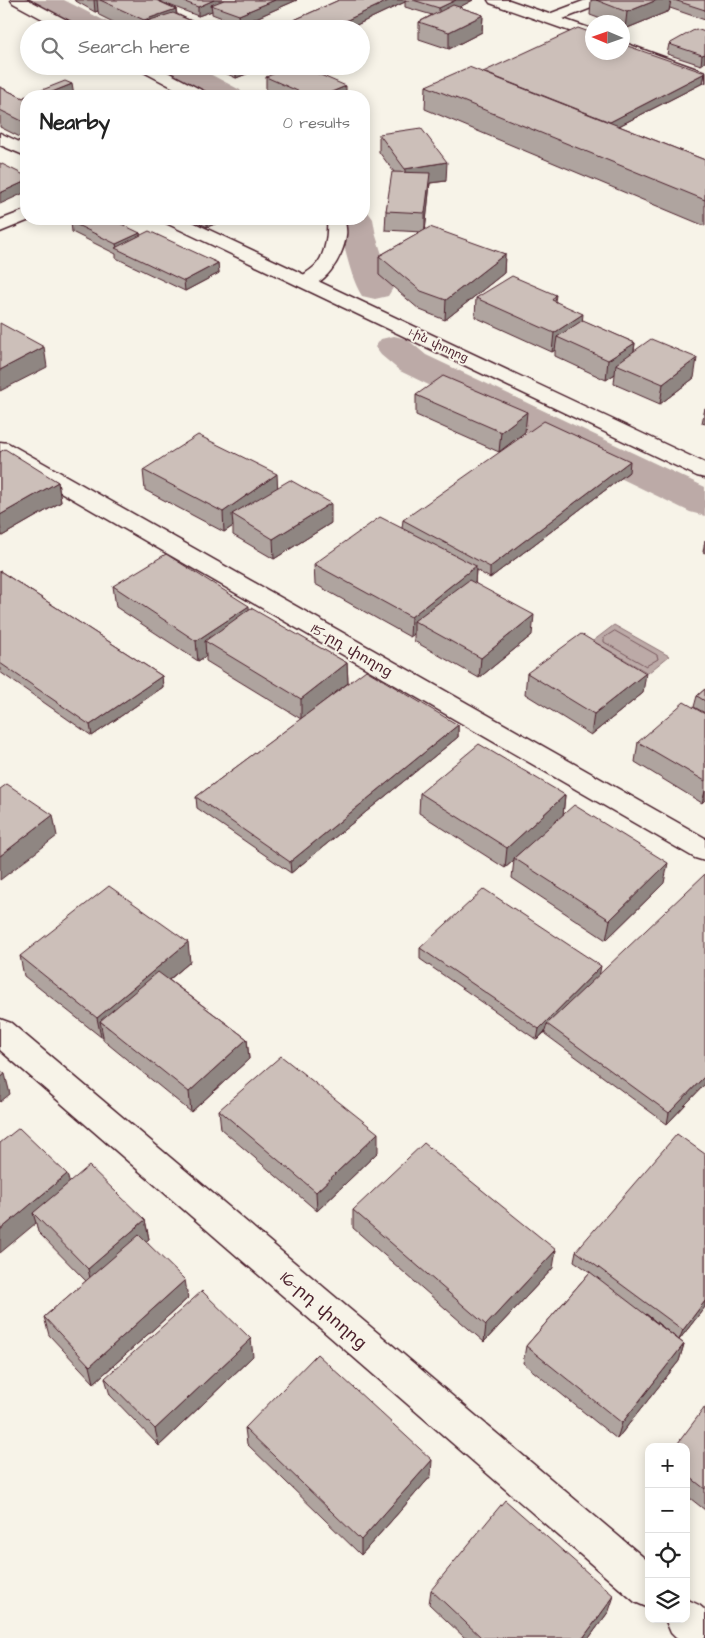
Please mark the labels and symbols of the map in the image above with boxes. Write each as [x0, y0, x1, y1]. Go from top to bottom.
north arrow [585, 15, 630, 60]
street label: 1-ին փողոց [406, 324, 471, 367]
street label: 15-րդ փողոց [307, 619, 397, 682]
street label: 16-րդ փողոց [275, 1266, 373, 1355]

